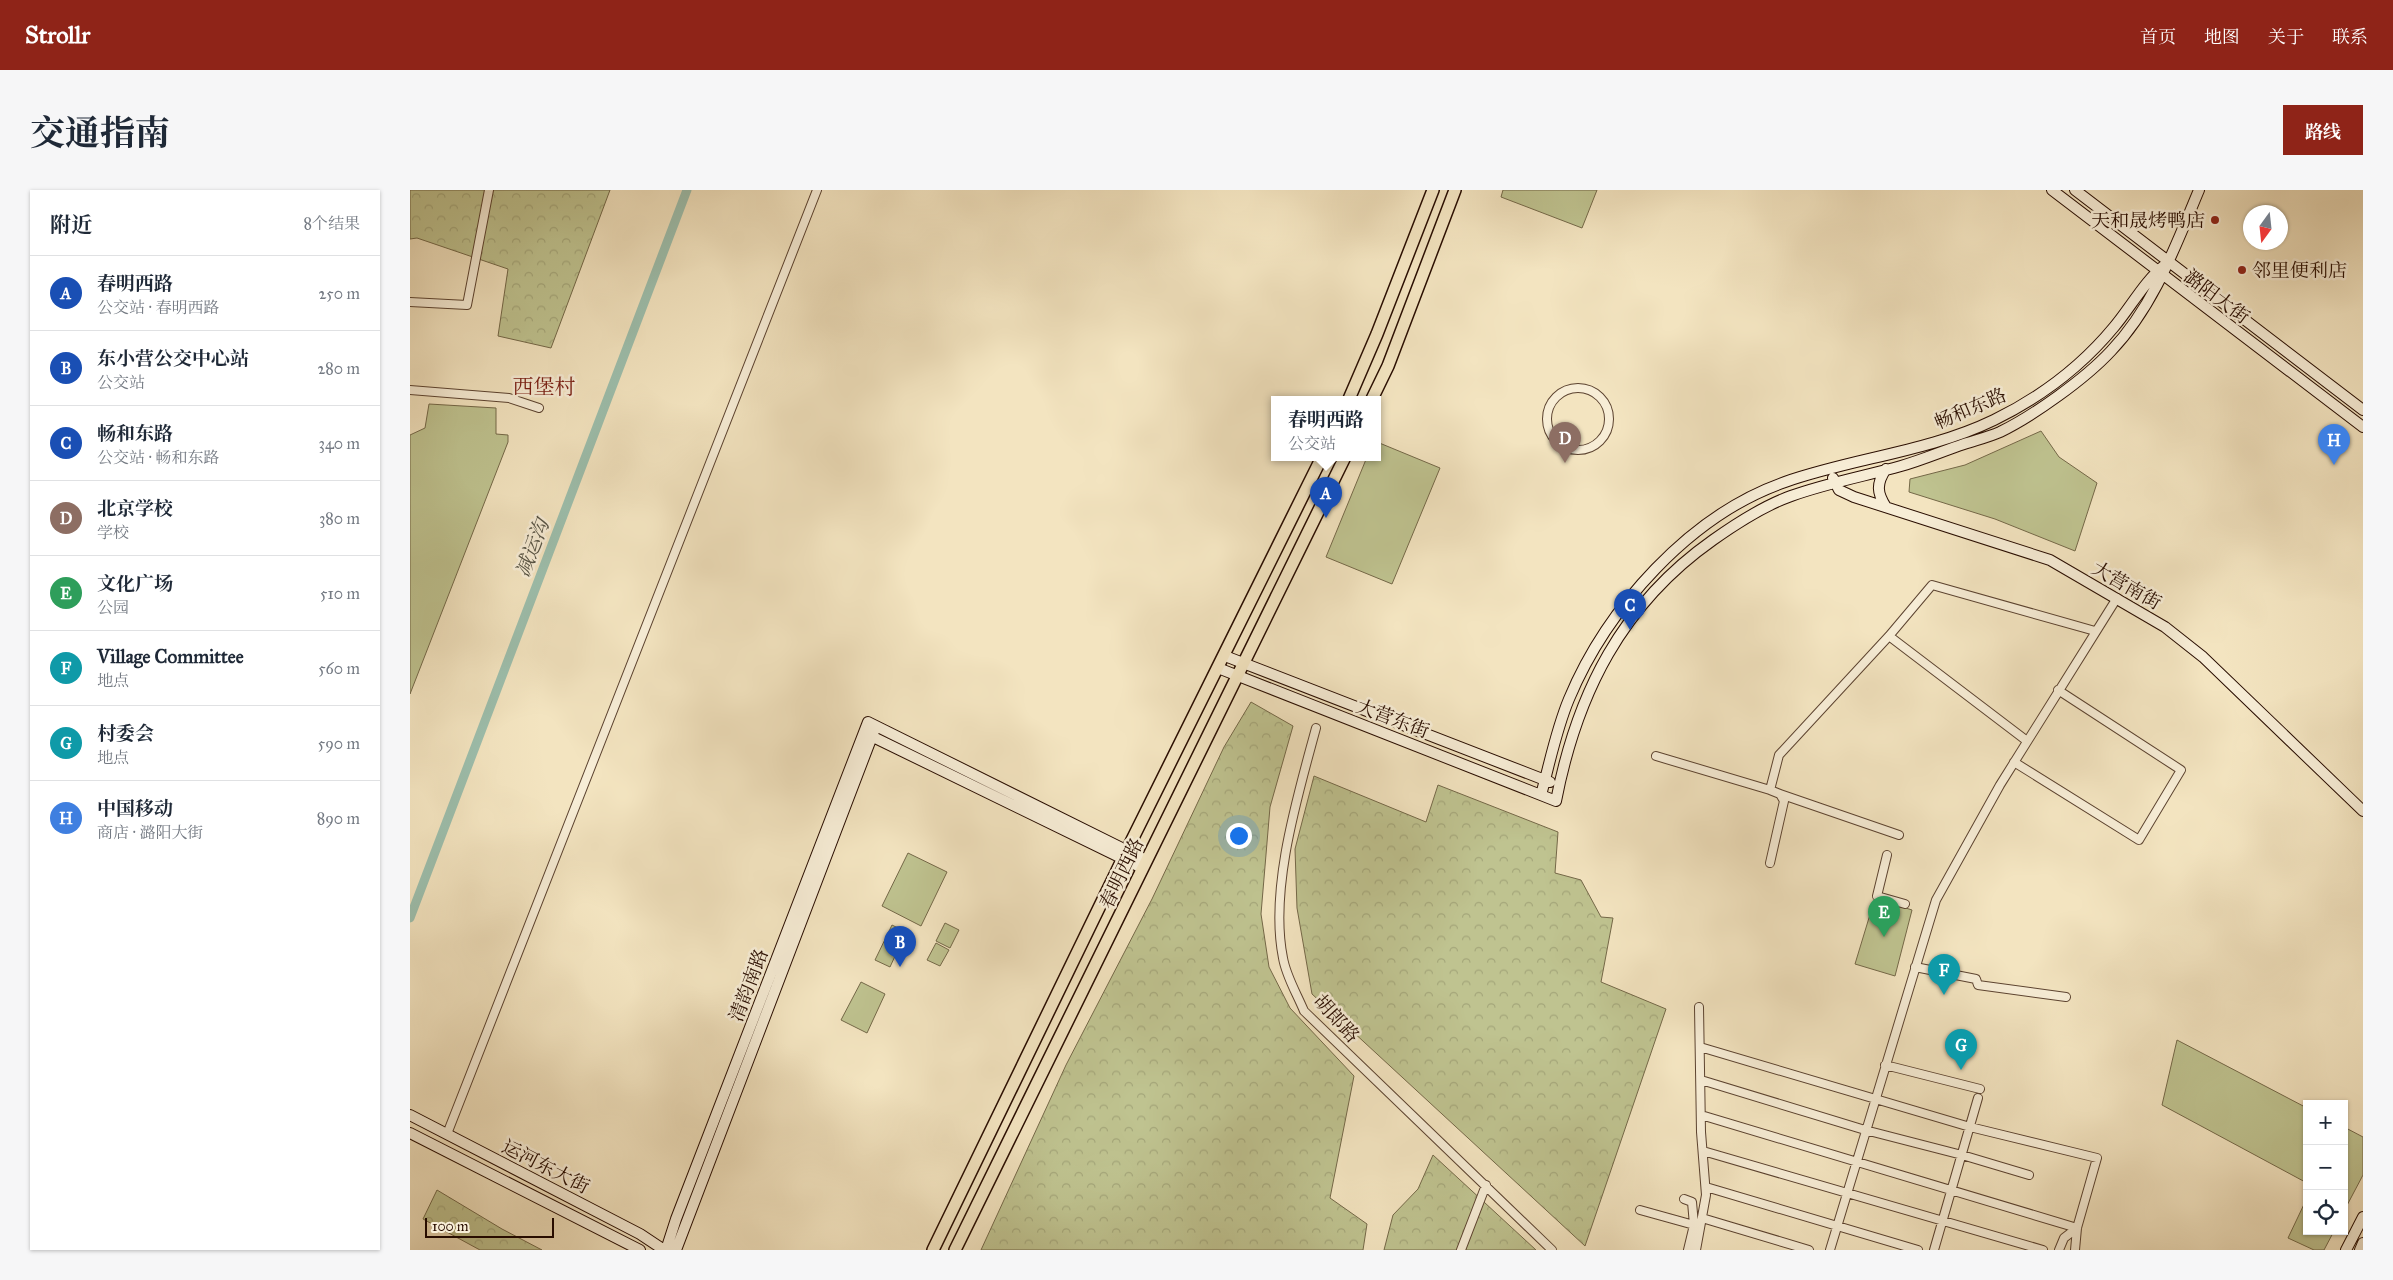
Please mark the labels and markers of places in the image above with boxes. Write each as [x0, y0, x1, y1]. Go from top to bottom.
place label: 天和晟烤鸭店 [2091, 209, 2205, 232]
marker: 天和晟烤鸭店 [2209, 214, 2221, 226]
place label: 邻里便利店 [2252, 259, 2347, 282]
marker: 邻里便利店 [2236, 264, 2248, 276]
pin: D [1549, 422, 1581, 463]
pin: H [2318, 424, 2350, 465]
pin: A [1310, 477, 1342, 518]
pin: C [1614, 589, 1646, 630]
pin: E [1868, 896, 1900, 937]
pin: B [884, 926, 916, 967]
pin: F [1928, 954, 1960, 995]
pin: G [1945, 1029, 1977, 1070]

